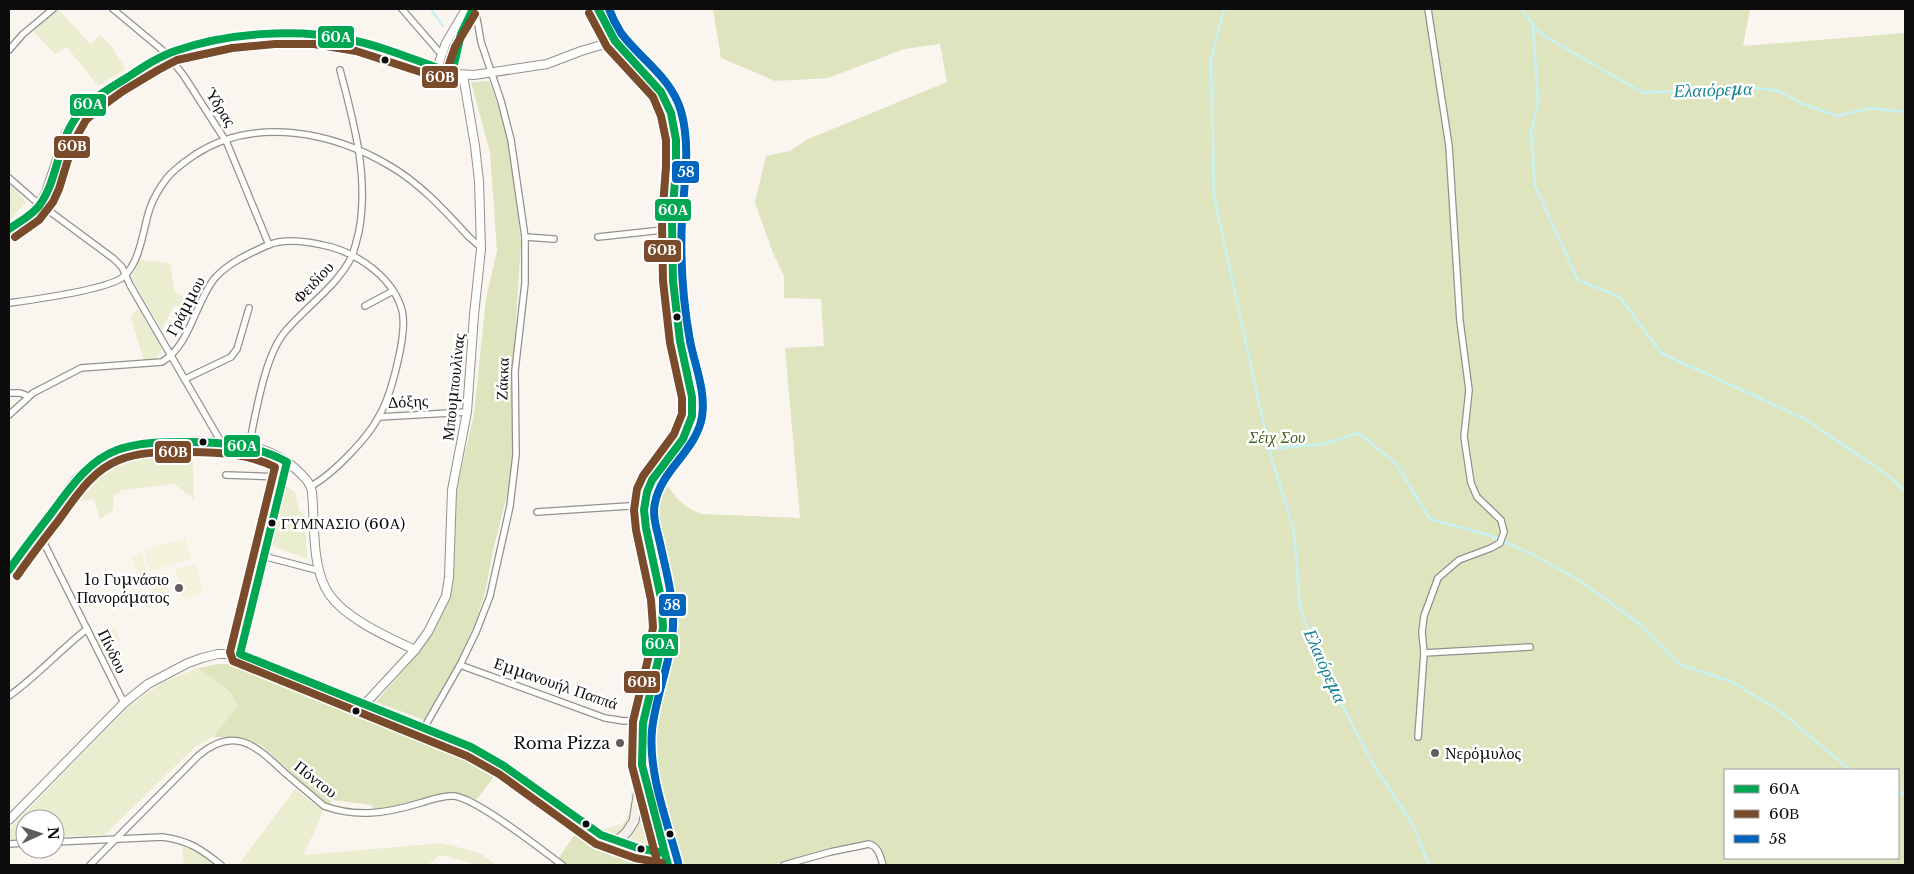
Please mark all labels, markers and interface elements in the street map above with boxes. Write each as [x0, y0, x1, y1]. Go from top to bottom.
line badge: 60Α [317, 25, 355, 49]
text: 60Α [321, 28, 352, 46]
unlabelled marker [380, 55, 390, 65]
line badge: 60Β [421, 65, 459, 89]
text: 60Β [425, 68, 455, 86]
water label: Ελαιόρεμα [1672, 78, 1753, 102]
street label: Ύδρας [201, 83, 241, 131]
line badge: 60Α [69, 93, 107, 117]
text: 60Α [73, 95, 104, 113]
line badge: 60Β [53, 135, 91, 159]
text: 60Β [57, 137, 87, 155]
line badge: 58 [671, 160, 700, 184]
text: 58 [677, 163, 695, 181]
line badge: 60Α [654, 198, 692, 222]
text: 60Α [658, 201, 689, 219]
line badge: 60Β [643, 239, 682, 263]
text: 60Β [647, 241, 677, 259]
street label: Φειδίου [288, 257, 338, 307]
street label: Γράμμου [161, 273, 209, 339]
unlabelled marker [672, 312, 682, 322]
street label: Μπουμπουλίνας [437, 332, 469, 442]
street label: Ζάκκα [491, 357, 513, 401]
street label: Δόξης [387, 390, 429, 412]
park label: Σέιχ Σου [1248, 427, 1305, 447]
line badge: 60Α [223, 434, 261, 458]
unlabelled marker [198, 437, 208, 447]
text: 60Α [227, 437, 258, 455]
line badge: 60Β [154, 440, 192, 464]
text: 60Β [158, 443, 188, 461]
place label: ΓΥΜΝΑΣΙΟ (60Α) [281, 514, 405, 533]
marker: ΓΥΜΝΑΣΙΟ (60Α) [267, 518, 277, 528]
place label: 1ο Γυμνάσιο Πανοράματος [77, 569, 170, 607]
marker: 1ο Γυμνάσιο Πανοράματος [173, 582, 185, 594]
line badge: 58 [658, 593, 687, 617]
text: 58 [663, 596, 681, 614]
water label: Ελαιόρεμα [1298, 625, 1351, 707]
street label: Πίνδου [94, 626, 132, 676]
line badge: 60Α [641, 633, 679, 657]
text: 60Α [645, 635, 676, 653]
street label: Εμμανουήλ Παππά [491, 652, 621, 714]
line badge: 60Β [623, 670, 661, 694]
text: 60Β [627, 673, 657, 691]
unlabelled marker [351, 706, 361, 716]
place label: Roma Pizza [514, 733, 610, 753]
marker: Roma Pizza [614, 737, 626, 749]
place label: Νερόμυλος [1445, 743, 1521, 763]
marker: Νερόμυλος [1429, 747, 1441, 759]
street label: Πόντου [290, 756, 342, 802]
legend [1724, 769, 1899, 859]
text: 60Α [1769, 779, 1800, 798]
text: 60Β [1769, 804, 1799, 823]
north arrow [15, 809, 65, 859]
unlabelled marker [581, 819, 591, 829]
text: N [44, 826, 62, 840]
unlabelled marker [665, 829, 675, 839]
text: 58 [1769, 829, 1787, 848]
unlabelled marker [636, 844, 646, 854]

